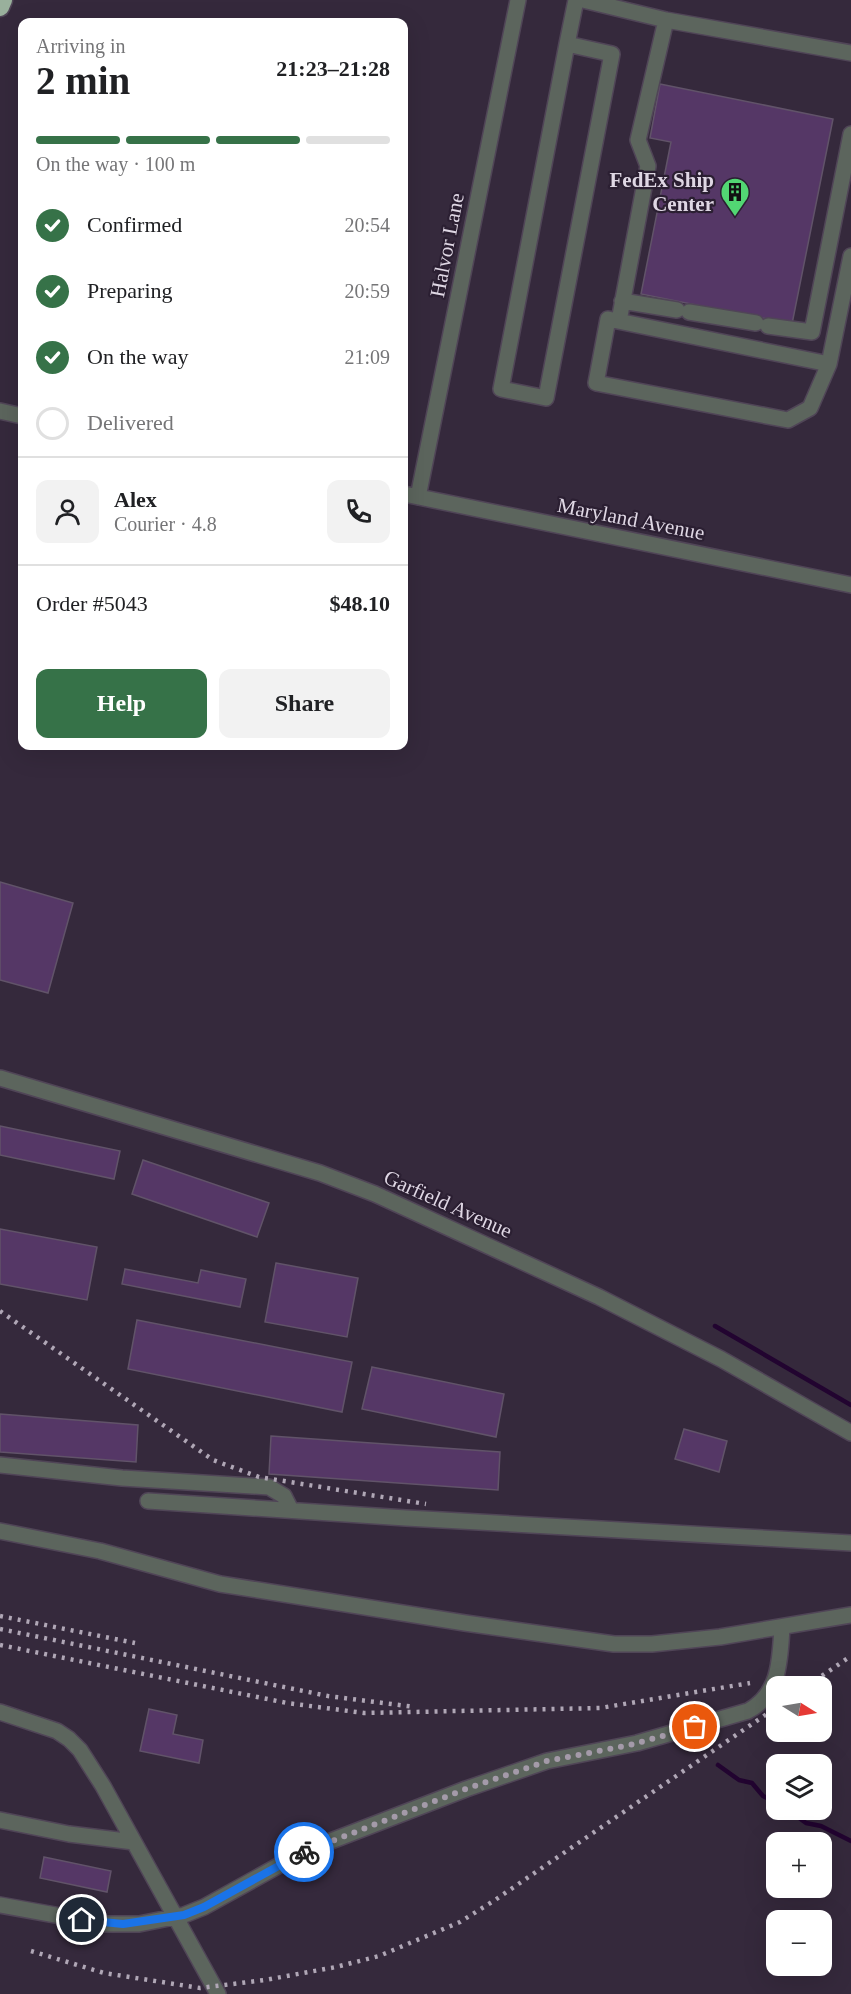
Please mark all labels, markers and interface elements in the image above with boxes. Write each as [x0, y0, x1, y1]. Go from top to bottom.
text: Arriving in [36, 35, 125, 57]
text: 21:23–21:28 [276, 56, 390, 81]
text: 2 min [36, 59, 130, 102]
text: On the way · 100 m [36, 153, 195, 175]
place label: FedEx Ship Center [610, 168, 714, 216]
building icon: FedEx Ship Center [719, 176, 751, 218]
street label: Halvor Lane [425, 191, 469, 299]
icon: check [36, 209, 69, 242]
text: Confirmed [87, 212, 182, 237]
text: 20:54 [344, 214, 390, 236]
icon: check [36, 275, 69, 308]
text: Preparing [87, 278, 173, 303]
text: 20:59 [344, 280, 390, 302]
icon: check [36, 341, 69, 374]
text: On the way [87, 344, 188, 369]
text: 21:09 [344, 346, 390, 368]
text: Delivered [87, 410, 174, 435]
button: person [36, 480, 99, 543]
button: phone [327, 480, 390, 543]
text: Alex [114, 487, 157, 512]
street label: Maryland Avenue [555, 493, 707, 545]
text: Courier · 4.8 [114, 513, 217, 535]
text: Order #5043 [36, 591, 148, 616]
text: $48.10 [330, 591, 390, 616]
button: Help [36, 669, 207, 738]
button: Share [219, 669, 390, 738]
street label: Garfield Avenue [380, 1165, 516, 1243]
north arrow [766, 1676, 832, 1742]
map controls [766, 1676, 832, 1976]
pin [669, 1701, 720, 1752]
icon: bag [678, 1710, 711, 1743]
button: layers [766, 1754, 832, 1820]
courier [274, 1822, 334, 1882]
button: + [766, 1832, 832, 1898]
icon: bike [288, 1836, 321, 1869]
pin [56, 1894, 107, 1945]
icon: home [65, 1903, 98, 1936]
button: − [766, 1910, 832, 1976]

